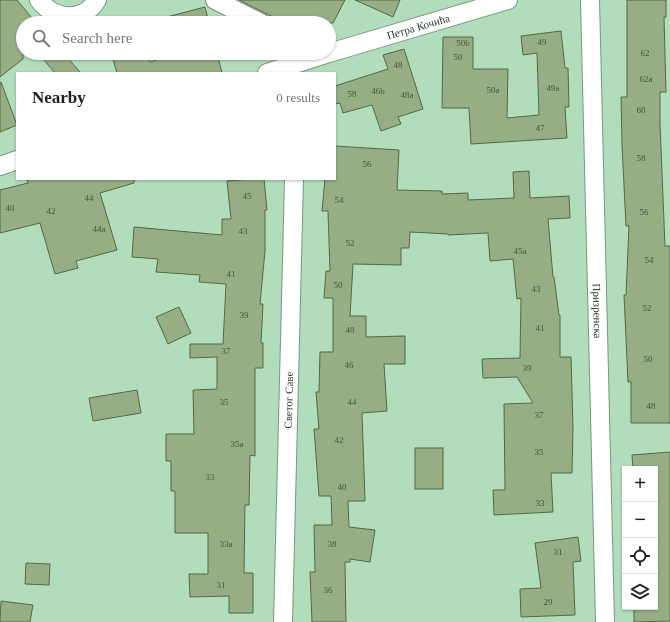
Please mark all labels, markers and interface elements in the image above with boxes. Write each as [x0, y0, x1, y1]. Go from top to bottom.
street label: Петра Кочића [385, 12, 451, 42]
search box [16, 16, 336, 60]
icon: search [30, 27, 52, 49]
text: Search here [62, 30, 132, 46]
house number: 49 [538, 37, 547, 47]
house number: 50b [456, 38, 470, 48]
house number: 62 [641, 48, 650, 58]
house number: 50 [454, 52, 463, 62]
house number: 48 [394, 60, 403, 70]
house number: 62a [640, 74, 653, 84]
house number: 49a [547, 83, 560, 93]
house number: 50a [487, 85, 500, 95]
house number: 46b [371, 86, 385, 96]
text: Nearby [32, 88, 86, 107]
house number: 58 [348, 89, 357, 99]
text: 0 results [276, 90, 320, 105]
house number: 48a [401, 90, 414, 100]
house number: 60 [637, 105, 646, 115]
house number: 47 [536, 123, 545, 133]
house number: 58 [637, 153, 646, 163]
house number: 56 [363, 159, 372, 169]
house number: 45 [243, 191, 252, 201]
house number: 44 [85, 193, 94, 203]
house number: 54 [335, 195, 344, 205]
house number: 40 [6, 203, 15, 213]
house number: 42 [47, 206, 56, 216]
house number: 56 [640, 207, 649, 217]
house number: 44a [93, 224, 106, 234]
house number: 43 [239, 226, 248, 236]
house number: 52 [346, 238, 355, 248]
house number: 45a [514, 246, 527, 256]
house number: 54 [645, 255, 654, 265]
house number: 41 [227, 269, 236, 279]
house number: 50 [334, 280, 343, 290]
street label: Призренска [591, 283, 604, 339]
house number: 43 [532, 284, 541, 294]
house number: 52 [643, 303, 652, 313]
house number: 39 [240, 310, 249, 320]
house number: 41 [536, 323, 545, 333]
house number: 48 [346, 325, 355, 335]
house number: 37 [222, 346, 231, 356]
house number: 50 [644, 354, 653, 364]
house number: 46 [345, 360, 354, 370]
house number: 39 [523, 363, 532, 373]
street label: Светог Саве [282, 371, 295, 429]
house number: 35 [220, 397, 229, 407]
house number: 44 [348, 397, 357, 407]
house number: 48 [647, 401, 656, 411]
house number: 37 [535, 410, 544, 420]
house number: 42 [335, 435, 344, 445]
house number: 35a [231, 439, 244, 449]
house number: 35 [535, 447, 544, 457]
map controls [622, 466, 658, 610]
button: + [622, 466, 658, 502]
house number: 33 [206, 472, 215, 482]
house number: 40 [338, 482, 347, 492]
house number: 33 [536, 498, 545, 508]
button: − [622, 502, 658, 538]
button: locate [622, 538, 658, 574]
house number: 33a [220, 539, 233, 549]
house number: 38 [328, 539, 337, 549]
house number: 31 [554, 547, 563, 557]
button: layers [622, 574, 658, 610]
house number: 31 [217, 580, 226, 590]
house number: 36 [324, 585, 333, 595]
house number: 29 [544, 597, 553, 607]

